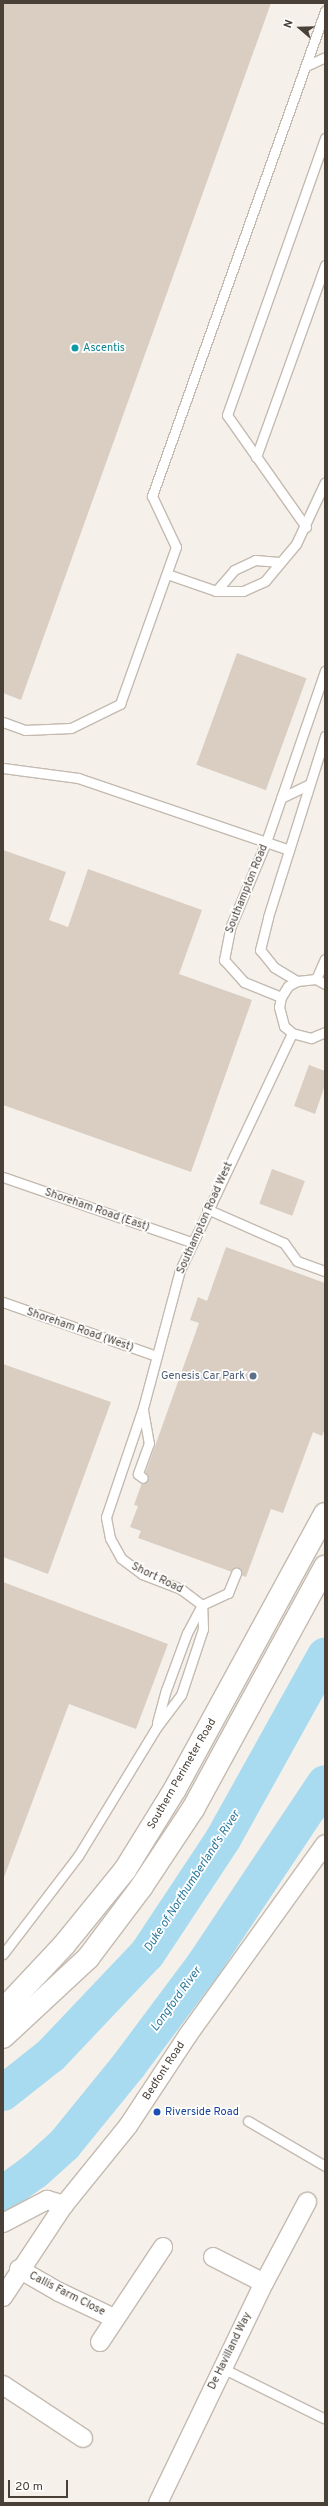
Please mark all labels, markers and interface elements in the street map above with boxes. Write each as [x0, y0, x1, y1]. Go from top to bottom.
north arrow [280, 8, 320, 48]
text: N [281, 18, 297, 30]
place label: Ascentis [83, 341, 125, 355]
marker: Ascentis [70, 343, 80, 353]
street label: Southampton Road [223, 843, 271, 935]
street label: Southampton Road West [174, 1160, 236, 1276]
street label: Shoreham Road (East) [43, 1186, 151, 1234]
street label: Shoreham Road (West) [25, 1305, 135, 1355]
place label: Genesis Car Park [161, 1369, 245, 1383]
marker: Genesis Car Park [248, 1371, 258, 1381]
street label: Short Road [129, 1560, 185, 1596]
street label: Southern Perimeter Road [145, 1716, 219, 1832]
water label: Duke of Northumberland's River [142, 1809, 244, 1955]
water label: Longford River [149, 1965, 205, 2035]
street label: Bedfont Road [140, 2039, 188, 2103]
place label: Riverside Road [165, 2105, 239, 2119]
marker: Riverside Road [152, 2107, 162, 2117]
street label: Callis Farm Close [27, 2269, 107, 2319]
street label: De Havilland Way [205, 2310, 255, 2392]
scale bar [10, 2472, 70, 2498]
text: 20 m [15, 2479, 43, 2495]

